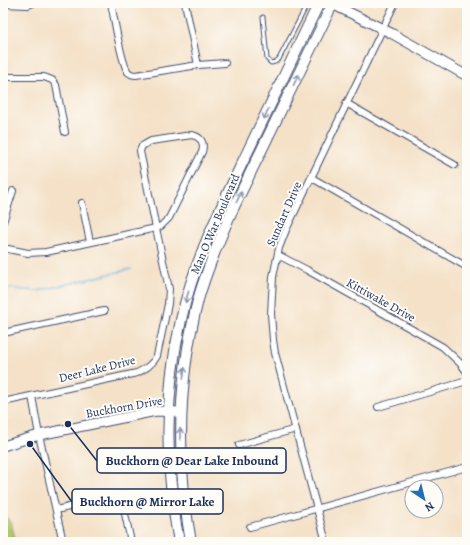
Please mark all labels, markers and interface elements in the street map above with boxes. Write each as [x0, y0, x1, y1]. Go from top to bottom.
one-way arrow [293, 74, 300, 86]
one-way arrow [262, 107, 269, 119]
street label: Man O War Boulevard [187, 171, 244, 277]
street label: Sundart Drive [263, 179, 305, 249]
one-way arrow [236, 191, 243, 203]
street label: Kittiwake Drive [344, 274, 418, 326]
one-way arrow [183, 290, 190, 303]
street label: Deer Lake Drive [57, 352, 137, 386]
one-way arrow [180, 367, 188, 380]
street label: Buckhorn Drive [84, 392, 164, 422]
one-way arrow [176, 428, 184, 441]
callout: Buckhorn @ Dear Lake Inbound [97, 448, 286, 473]
text: Buckhorn @ Dear Lake Inbound [105, 452, 279, 469]
north arrow [404, 479, 444, 519]
callout: Buckhorn @ Mirror Lake [72, 489, 223, 514]
text: Buckhorn @ Mirror Lake [80, 493, 214, 510]
text: N [422, 498, 437, 515]

